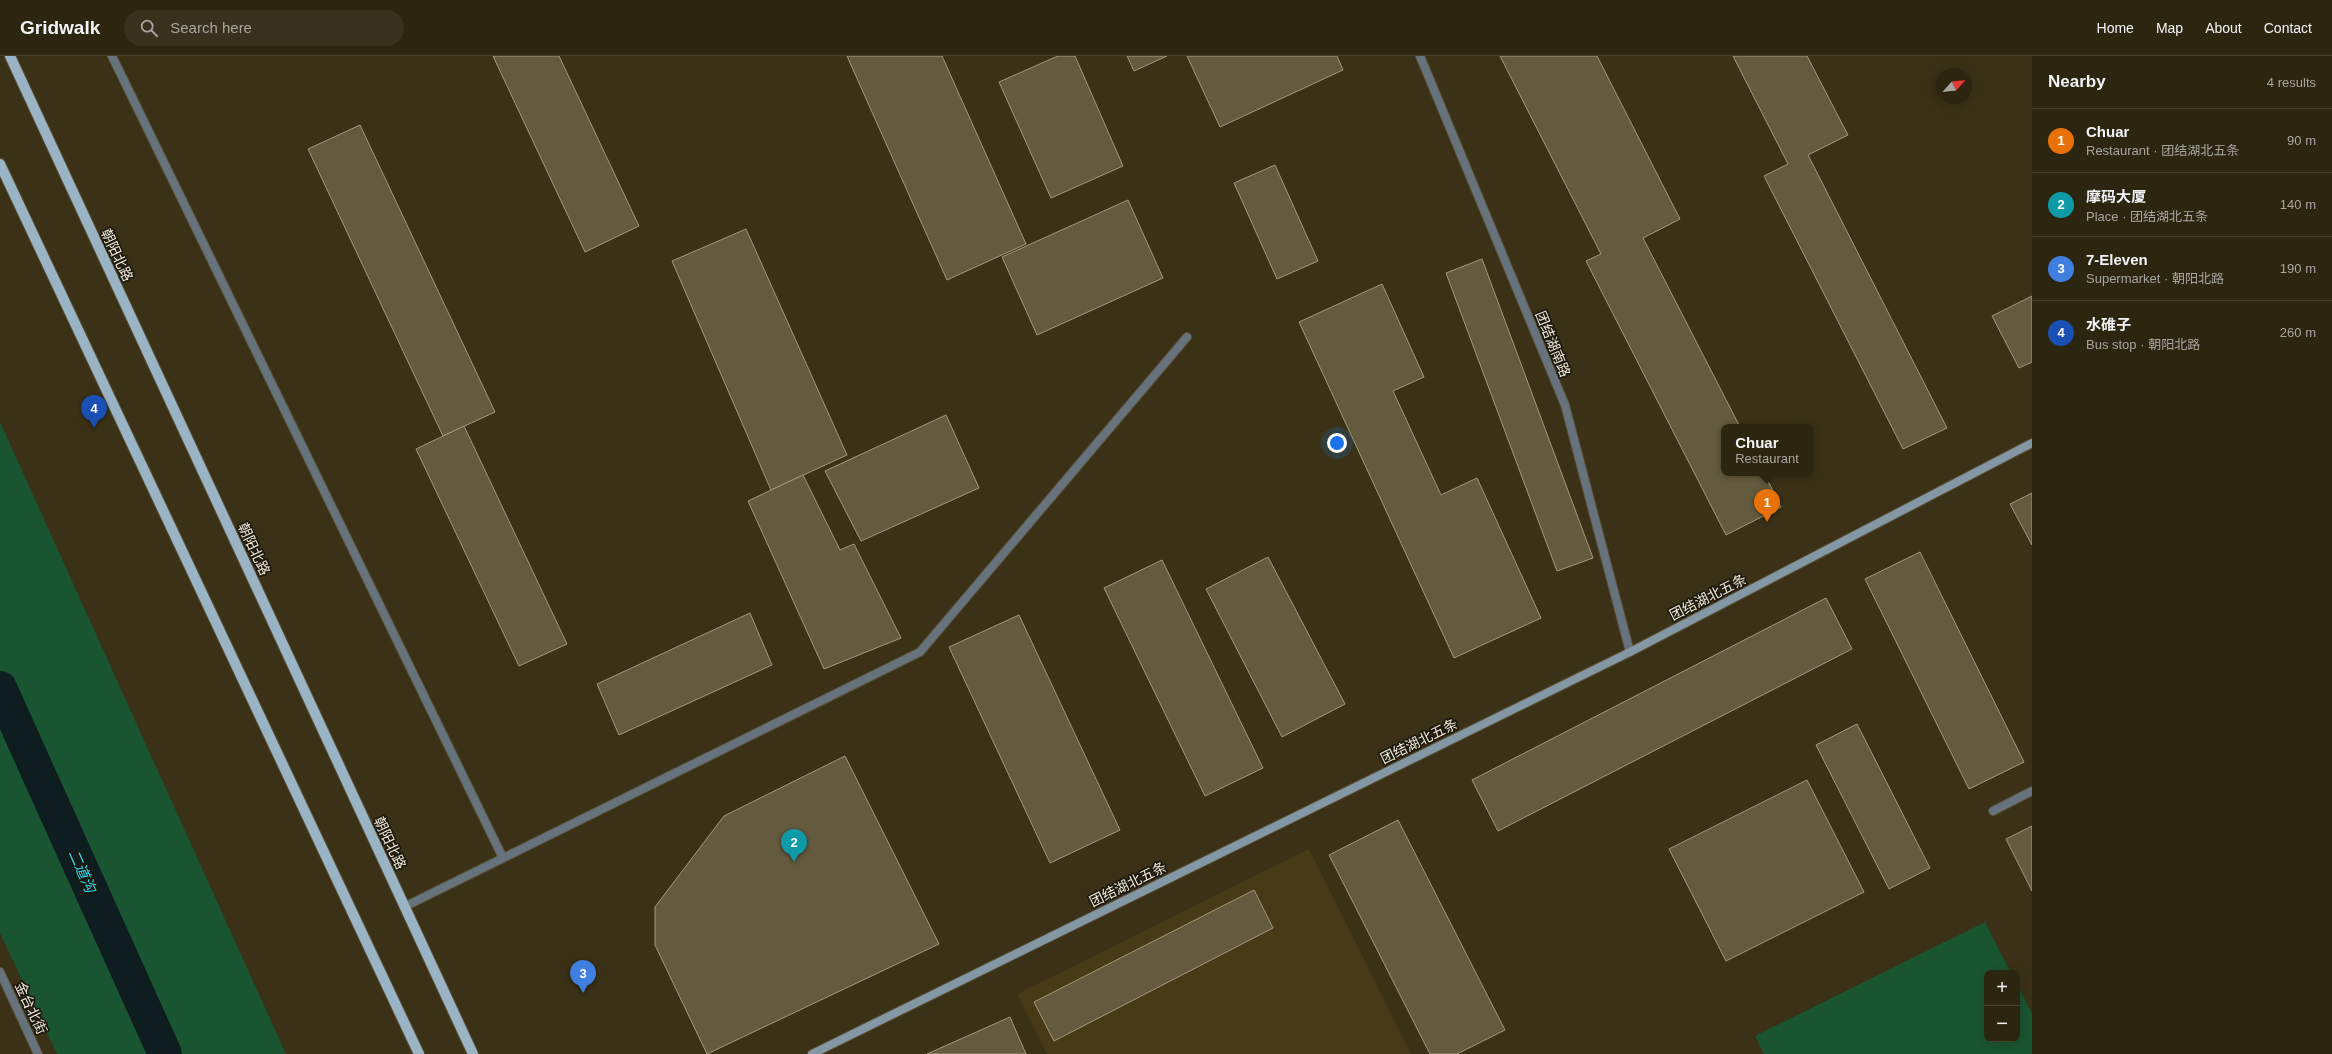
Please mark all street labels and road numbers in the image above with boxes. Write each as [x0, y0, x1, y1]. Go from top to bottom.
street label: 朝阳北路 [98, 226, 136, 284]
street label: 团结湖南路 [1532, 309, 1574, 379]
street label: 朝阳北路 [235, 520, 273, 578]
street label: 团结湖北五条 [1667, 571, 1749, 623]
street label: 团结湖北五条 [1378, 715, 1460, 767]
street label: 朝阳北路 [371, 814, 409, 872]
street label: 团结湖北五条 [1087, 858, 1169, 910]
street label: 金台北街 [12, 979, 50, 1037]

